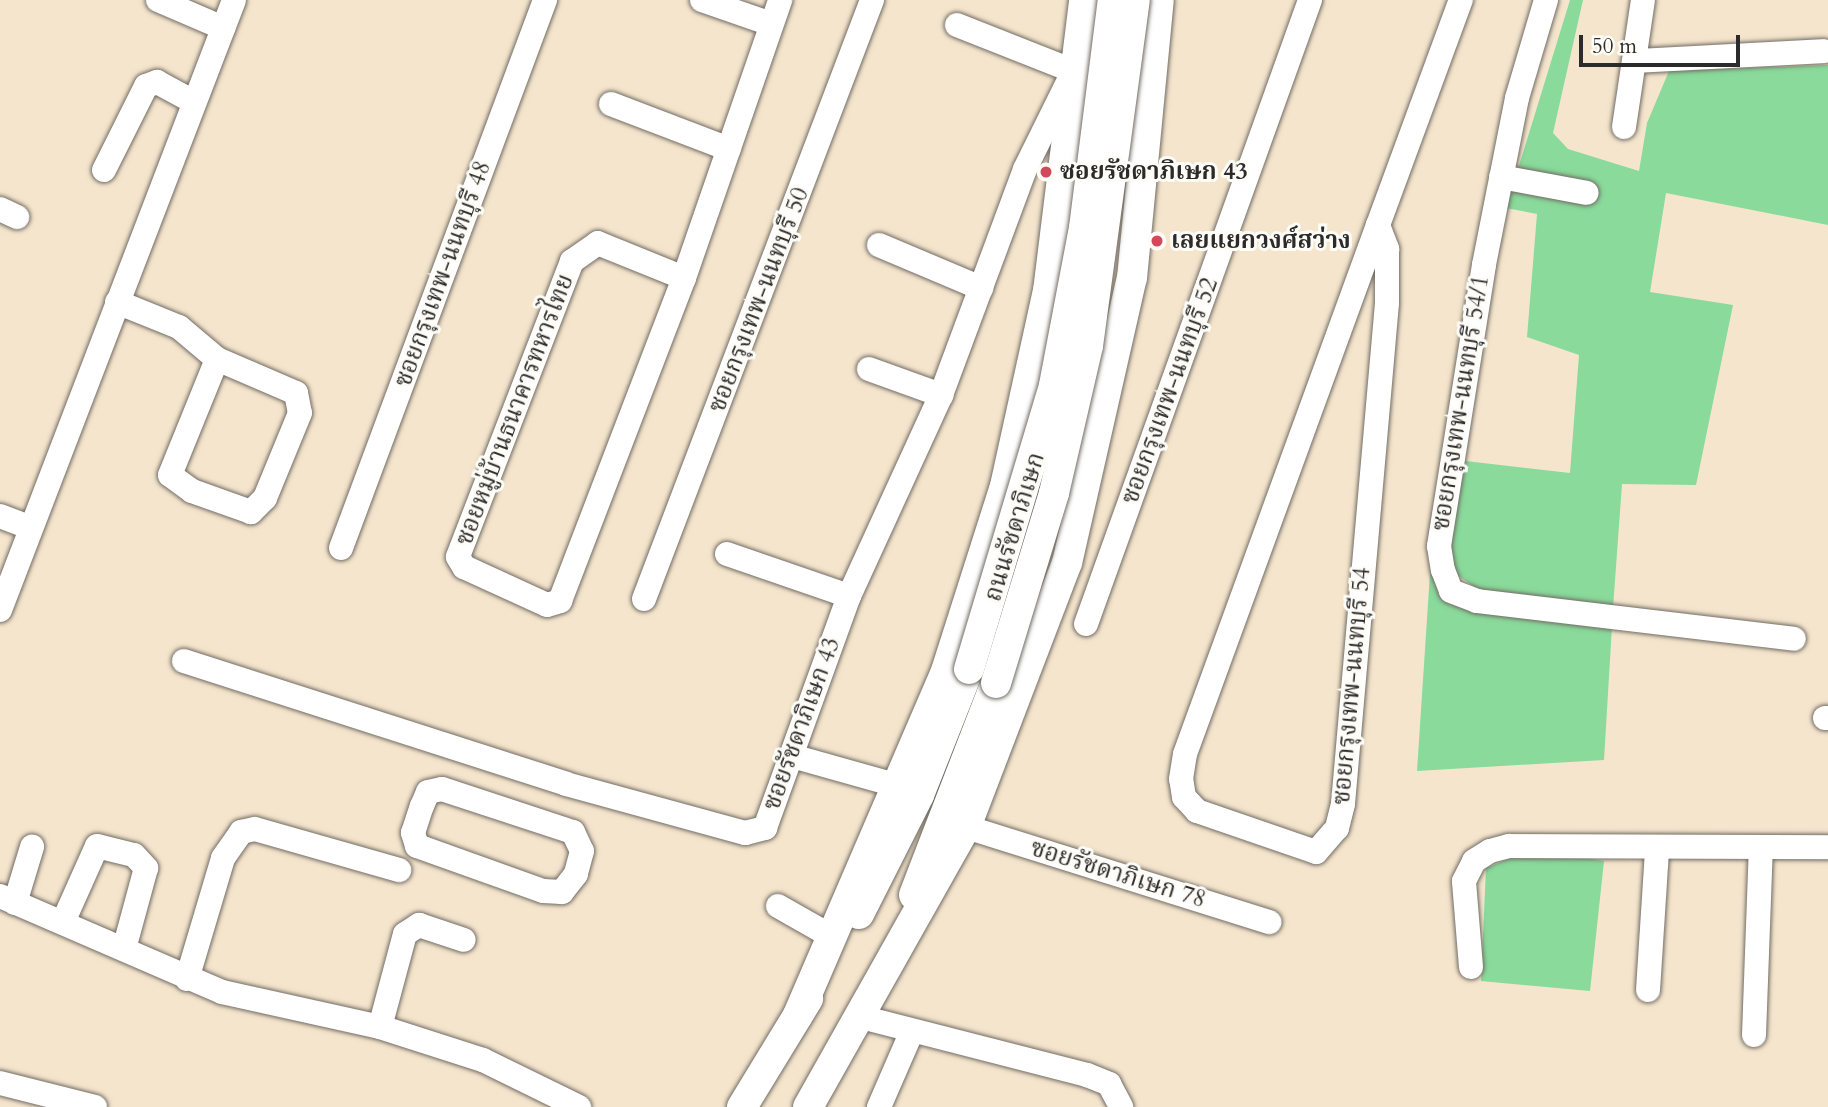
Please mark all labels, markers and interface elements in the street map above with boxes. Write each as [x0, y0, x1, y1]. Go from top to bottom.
scale bar [1583, 21, 1744, 65]
text: 50 m [1592, 32, 1637, 61]
street label: ซอยกรุงเทพ-นนทบุรี 48 [389, 157, 497, 391]
place label: ซอยรัชดาภิเษก 43 [1060, 158, 1248, 186]
marker: ซอยรัชดาภิเษก 43 [1038, 164, 1054, 180]
street label: ซอยกรุงเทพ-นนทบุรี 50 [703, 184, 815, 416]
place label: เลยแยกวงศ์สว่าง [1171, 227, 1351, 255]
marker: เลยแยกวงศ์สว่าง [1149, 233, 1165, 249]
street label: ซอยหมู่บ้านธนาคารทหารไทย [450, 270, 580, 550]
street label: ซอยกรุงเทพ-นนทบุรี 54/1 [1427, 273, 1495, 533]
street label: ซอยกรุงเทพ-นนทบุรี 52 [1116, 274, 1224, 508]
street label: ถนนรัชดาภิเษก [979, 449, 1051, 605]
street label: ซอยกรุงเทพ-นนทบุรี 54 [1327, 566, 1377, 806]
street label: ซอยรัชดาภิเษก 43 [757, 634, 847, 814]
street label: ซอยรัชดาภิเษก 78 [1027, 834, 1209, 914]

